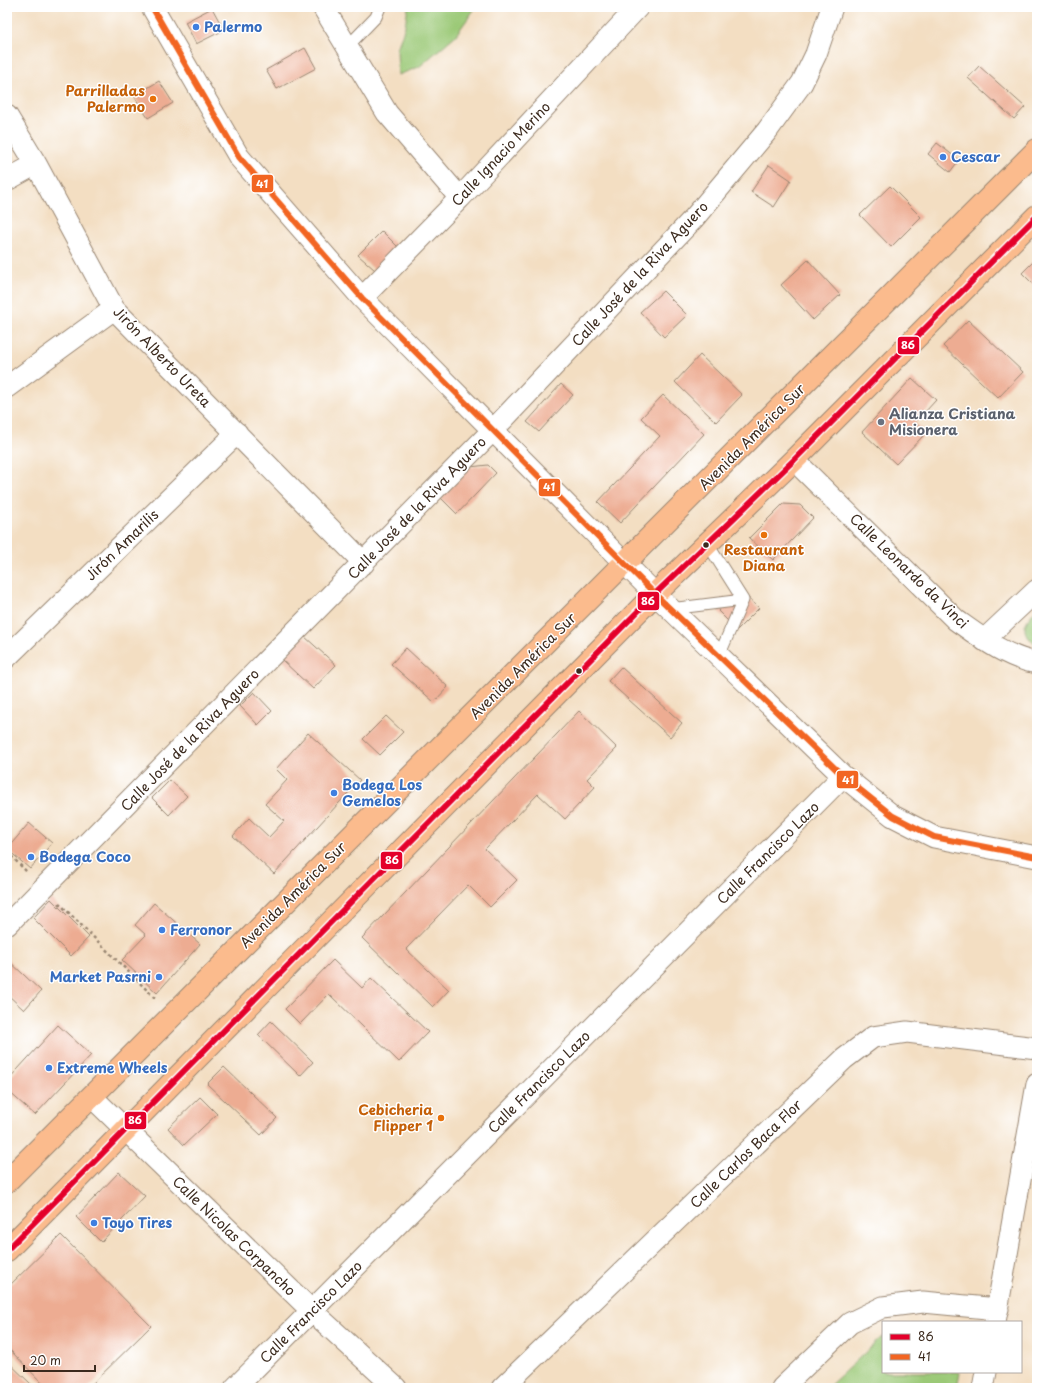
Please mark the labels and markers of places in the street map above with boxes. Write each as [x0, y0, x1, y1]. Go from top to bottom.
place label: Palermo [204, 16, 262, 37]
marker: Palermo [191, 22, 201, 32]
place label: Parrilladas Palermo [65, 80, 145, 117]
marker: Parrilladas Palermo [148, 94, 158, 104]
place label: Cescar [951, 146, 1001, 167]
marker: Cescar [938, 152, 948, 162]
place label: Alianza Cristiana Misionera [889, 403, 1016, 440]
marker: Alianza Cristiana Misionera [876, 417, 886, 427]
marker: Restaurant Diana [759, 530, 769, 540]
place label: Restaurant Diana [724, 539, 805, 576]
unlabelled marker [701, 540, 711, 550]
unlabelled marker [574, 666, 584, 676]
place label: Bodega Los Gemelos [342, 774, 422, 811]
marker: Bodega Los Gemelos [329, 788, 339, 798]
place label: Bodega Coco [39, 846, 131, 867]
marker: Bodega Coco [26, 852, 36, 862]
place label: Ferronor [170, 919, 233, 940]
marker: Ferronor [157, 925, 167, 935]
place label: Market Pasrni [50, 966, 151, 987]
marker: Market Pasrni [154, 972, 164, 982]
place label: Extreme Wheels [57, 1057, 168, 1078]
marker: Extreme Wheels [44, 1063, 54, 1073]
place label: Cebicheria Flipper 1 [358, 1099, 433, 1136]
marker: Cebicheria Flipper 1 [436, 1113, 446, 1123]
place label: Toyo Tires [102, 1212, 173, 1233]
marker: Toyo Tires [89, 1218, 99, 1228]

